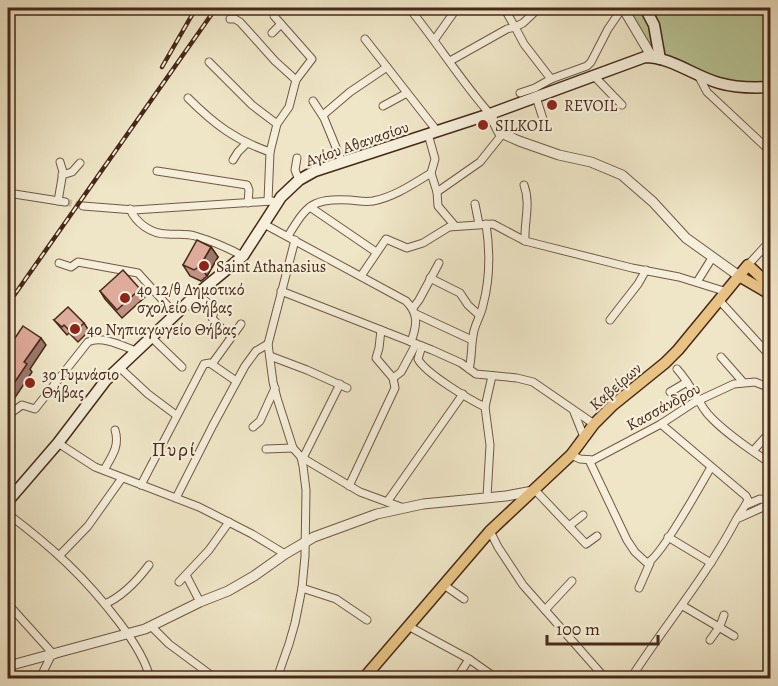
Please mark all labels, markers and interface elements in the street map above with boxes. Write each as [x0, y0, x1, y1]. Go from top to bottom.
place label: REVOIL [564, 95, 618, 117]
marker: REVOIL [545, 98, 559, 112]
place label: SILKOIL [495, 115, 553, 137]
street label: Αγίου Αθανασίου [302, 116, 412, 172]
marker: SILKOIL [476, 118, 490, 132]
place label: Saint Athanasius [216, 256, 326, 278]
marker: Saint Athanasius [197, 259, 211, 273]
place label: 4ο 12/θ Δημοτικό σχολείο Θήβας [137, 279, 245, 319]
marker: 4ο 12/θ Δημοτικό σχολείο Θήβας [118, 291, 132, 305]
place label: 4ο Νηπιαγωγείο Θήβας [87, 319, 237, 341]
marker: 4ο Νηπιαγωγείο Θήβας [68, 322, 82, 336]
street label: Καβείρων [585, 357, 647, 416]
place label: 3ο Γυμνάσιο Θήβας [42, 364, 119, 404]
marker: 3ο Γυμνάσιο Θήβας [23, 376, 37, 390]
street label: Κασσάνδρου [622, 377, 705, 436]
district label: Πυρί [152, 436, 196, 463]
scale bar [547, 608, 658, 646]
text: 100 m [556, 617, 600, 641]

